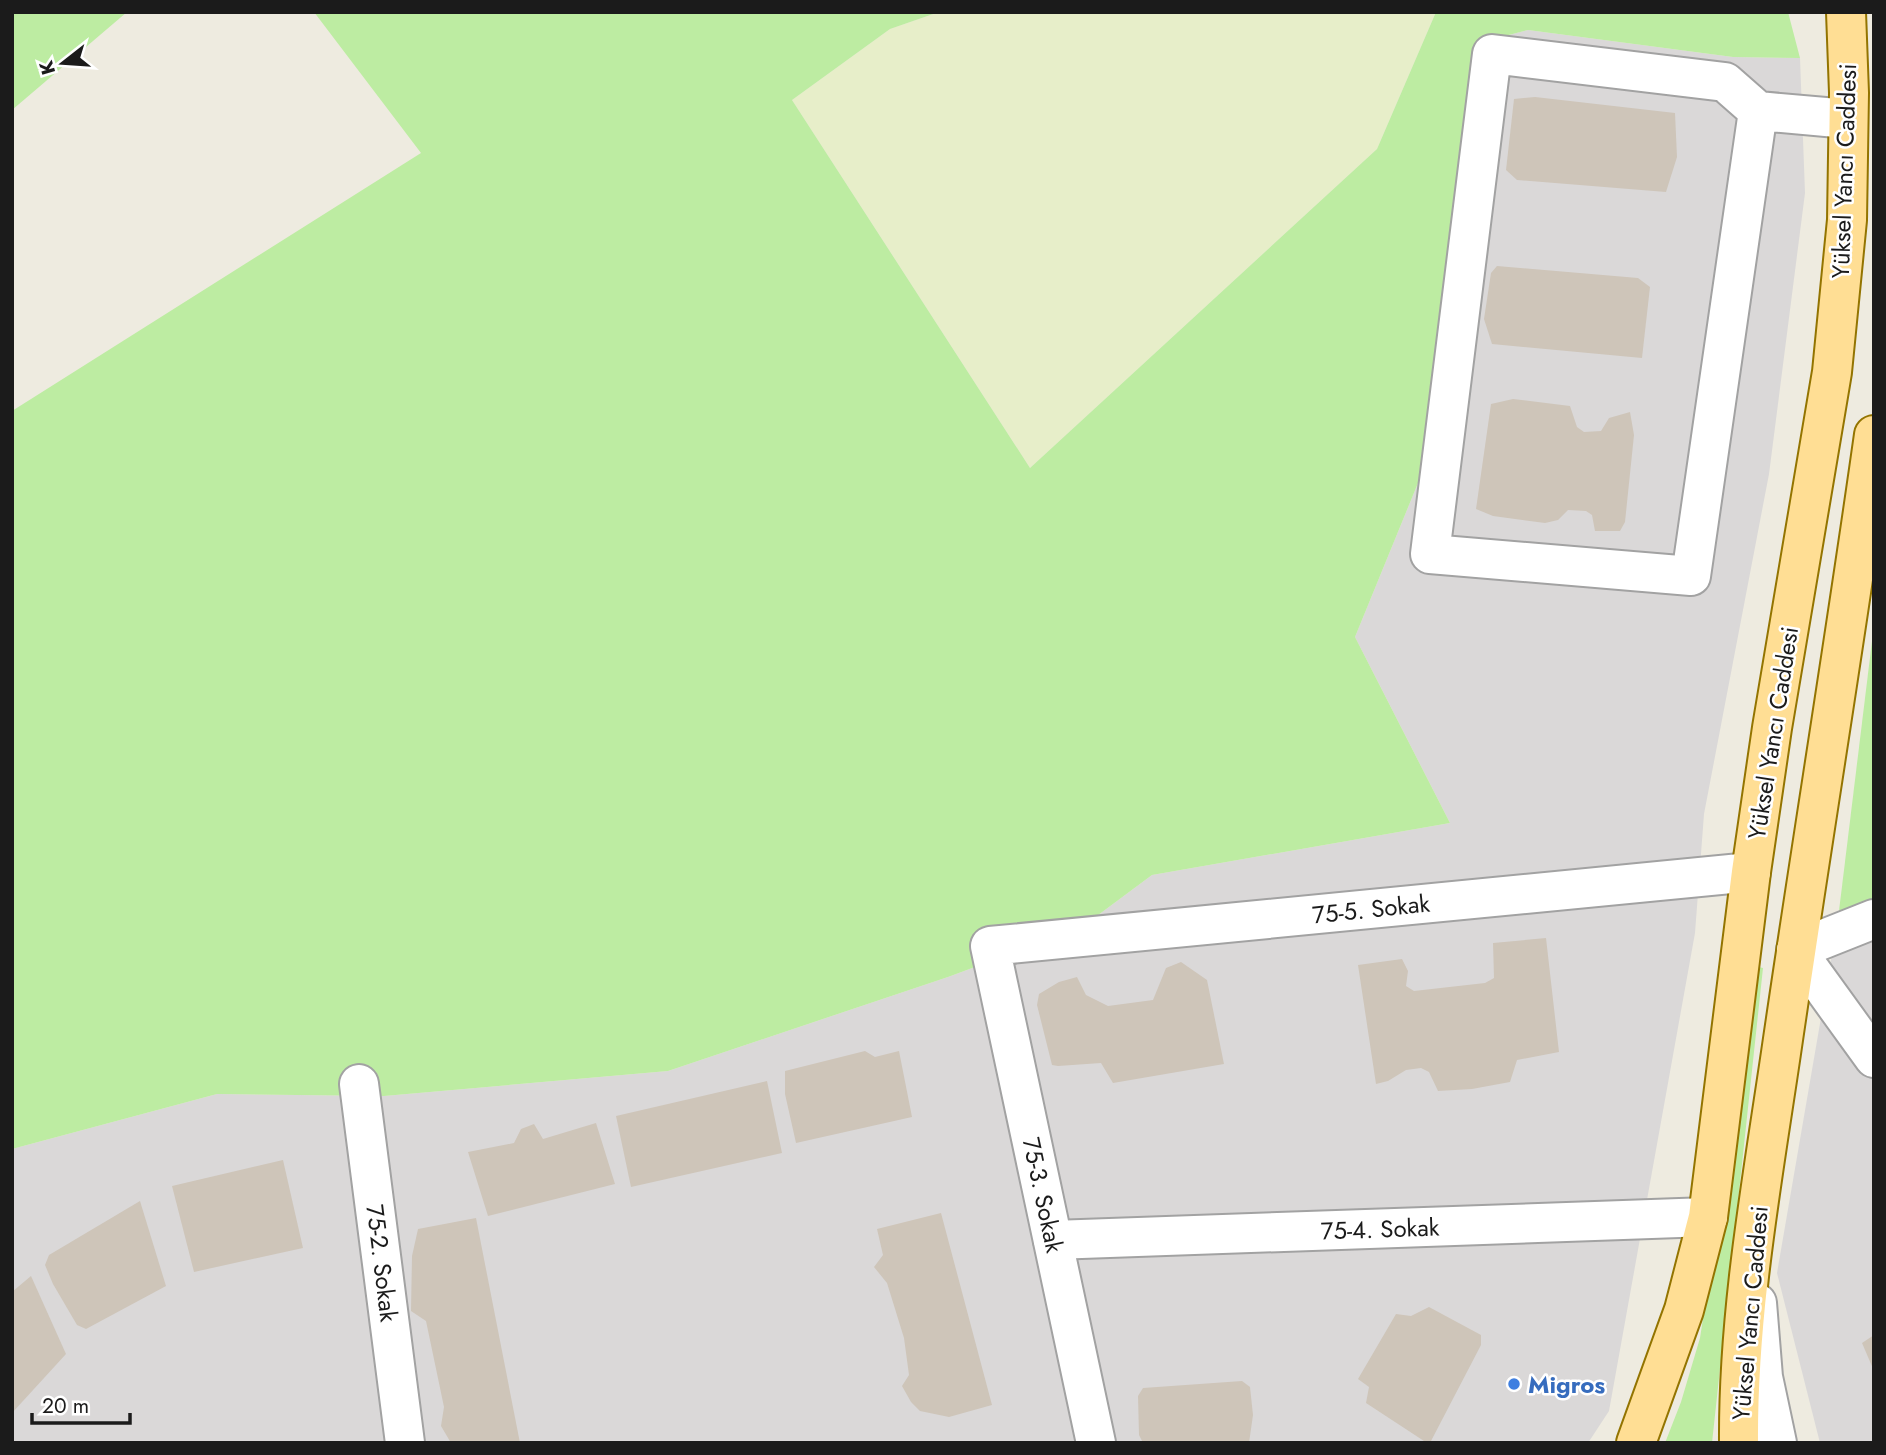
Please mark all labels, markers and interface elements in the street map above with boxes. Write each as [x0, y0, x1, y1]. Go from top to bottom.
north arrow [28, 28, 98, 98]
text: K [32, 57, 62, 78]
street label: Yüksel Yancı Caddesi [1823, 63, 1865, 279]
street label: Yüksel Yancı Caddesi [1739, 624, 1807, 842]
street label: 75-5. Sokak [1310, 885, 1432, 933]
street label: 75-3. Sokak [1014, 1134, 1072, 1256]
street label: 75-2. Sokak [357, 1202, 407, 1324]
street label: Yüksel Yancı Caddesi [1723, 1204, 1777, 1422]
street label: 75-4. Sokak [1320, 1209, 1440, 1249]
place label: Migros [1528, 1367, 1605, 1402]
marker: Migros [1506, 1376, 1522, 1392]
scale bar [32, 1382, 130, 1426]
text: 20 m [42, 1391, 89, 1421]

